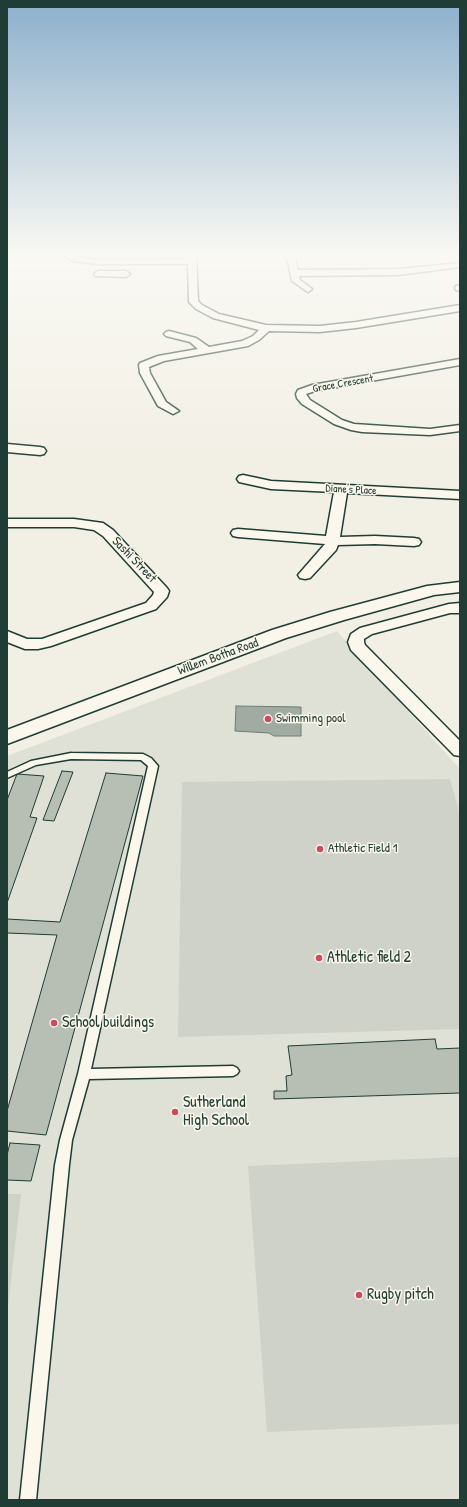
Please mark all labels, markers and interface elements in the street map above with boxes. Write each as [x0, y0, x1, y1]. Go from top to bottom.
street label: Grace Crescent [312, 372, 374, 396]
street label: Diane's Place [325, 482, 377, 498]
street label: Sashi Street [108, 534, 160, 586]
street label: Willem Botha Road [176, 635, 260, 679]
place label: Swimming pool [276, 711, 346, 727]
marker: Swimming pool [263, 714, 273, 724]
place label: Athletic Field 1 [328, 841, 398, 857]
marker: Athletic Field 1 [315, 844, 325, 854]
place label: Athletic field 2 [327, 948, 411, 968]
marker: Athletic field 2 [314, 953, 324, 963]
place label: School buildings [62, 1013, 154, 1033]
marker: School buildings [49, 1018, 59, 1028]
place label: Sutherland High School [183, 1093, 249, 1131]
marker: Sutherland High School [170, 1107, 180, 1117]
place label: Rugby pitch [367, 1285, 434, 1305]
marker: Rugby pitch [354, 1290, 364, 1300]

